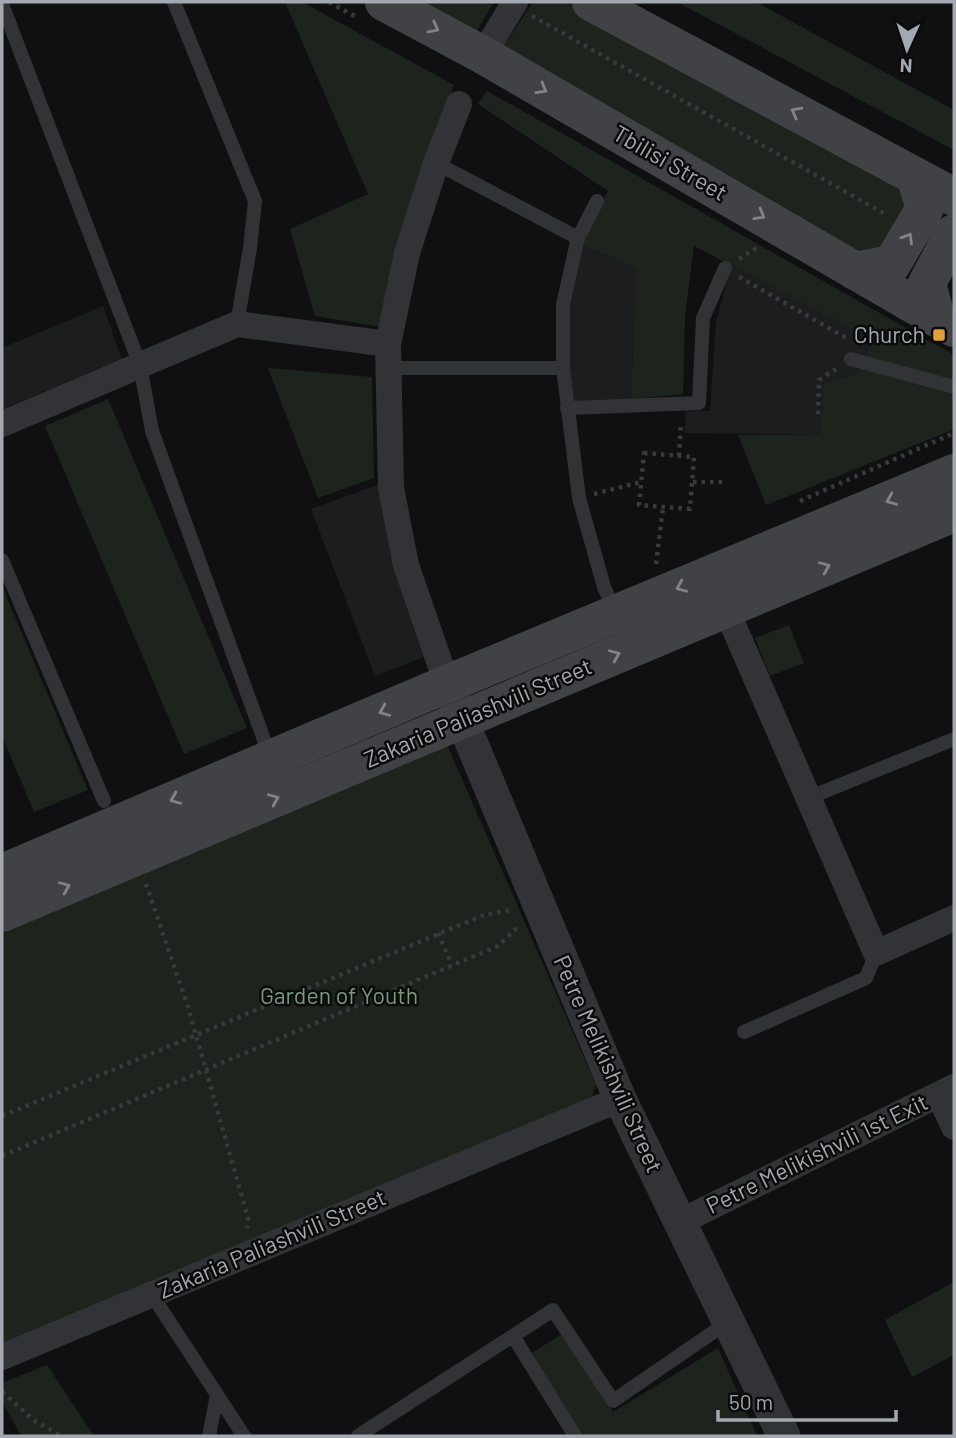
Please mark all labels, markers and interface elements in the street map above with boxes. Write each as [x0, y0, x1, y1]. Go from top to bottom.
north arrow [872, 14, 942, 84]
one-way arrow [427, 20, 439, 34]
text: N [899, 55, 913, 78]
one-way arrow [535, 81, 548, 94]
one-way arrow [791, 106, 803, 120]
street label: Tbilisi Street [609, 118, 732, 206]
one-way arrow [753, 207, 766, 220]
one-way arrow [899, 232, 912, 245]
place label: Church [854, 320, 925, 348]
marker: Church [931, 327, 947, 343]
one-way arrow [886, 491, 898, 505]
one-way arrow [818, 561, 830, 575]
one-way arrow [676, 579, 689, 593]
one-way arrow [609, 650, 621, 664]
street label: Zakaria Paliashvili Street [359, 651, 596, 773]
one-way arrow [379, 703, 392, 717]
one-way arrow [170, 791, 182, 805]
one-way arrow [268, 793, 280, 807]
one-way arrow [58, 881, 70, 895]
street label: Petre Melikishvili Street [548, 951, 669, 1176]
park label: Garden of Youth [260, 981, 418, 1009]
street label: Petre Melikishvili 1st Exit [701, 1087, 932, 1219]
street label: Zakaria Paliashvili Street [153, 1182, 390, 1304]
scale bar [718, 1378, 897, 1422]
text: 50 m [729, 1389, 773, 1414]

